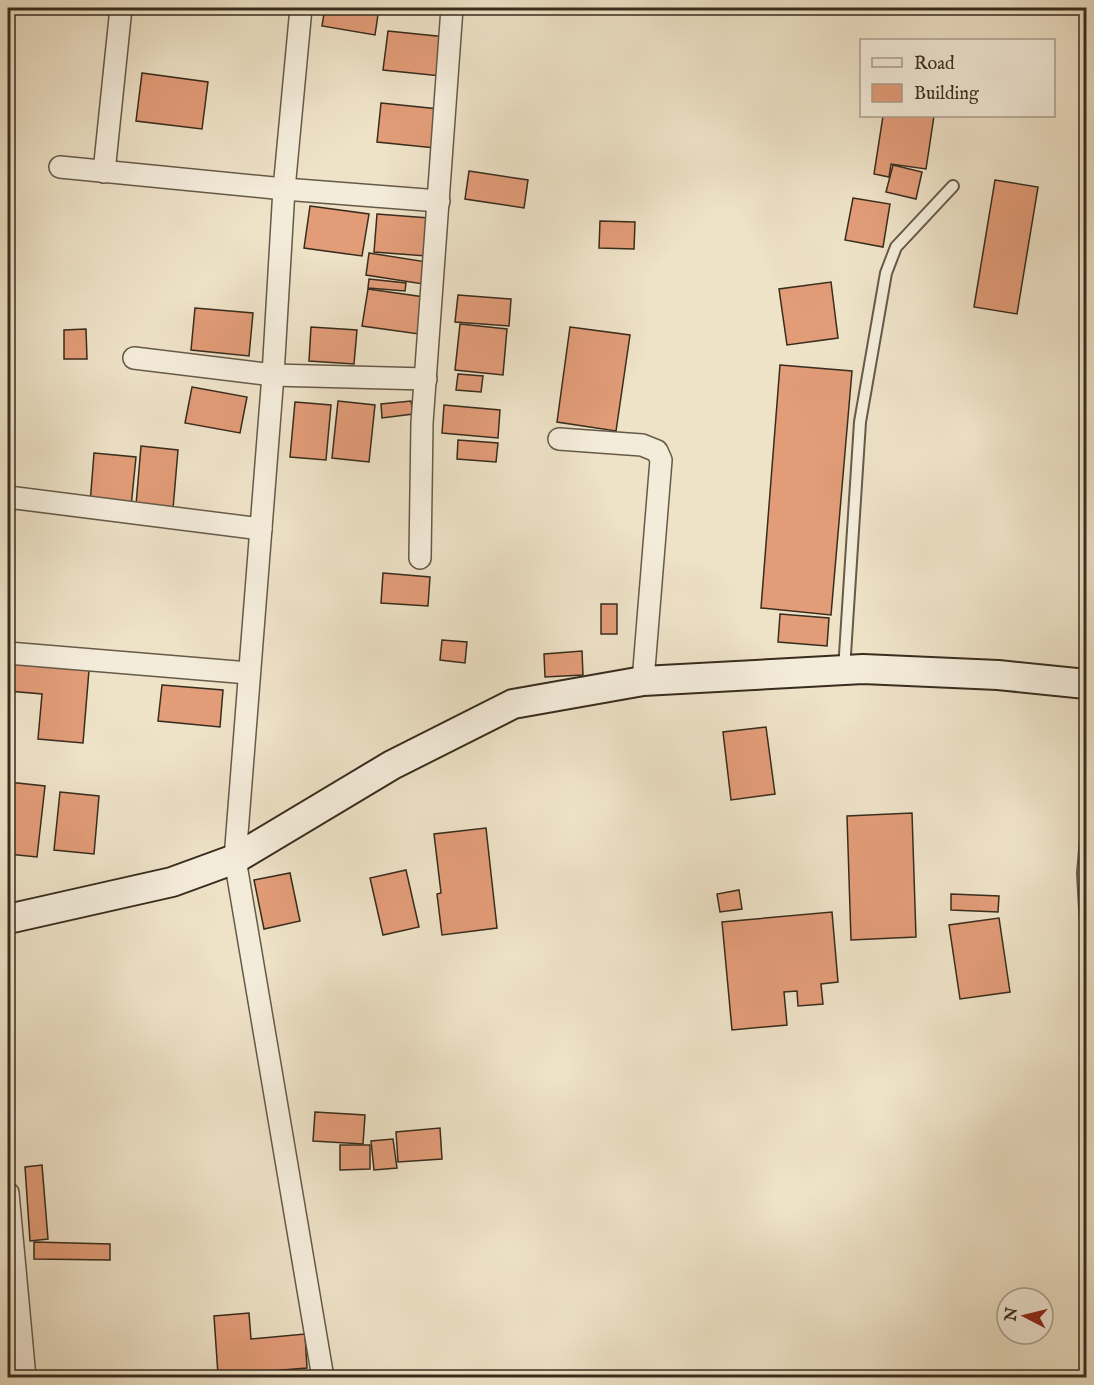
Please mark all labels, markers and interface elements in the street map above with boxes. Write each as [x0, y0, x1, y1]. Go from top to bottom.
legend [860, 39, 1055, 117]
text: Road [914, 53, 955, 76]
text: Building [914, 83, 979, 106]
north arrow [995, 1286, 1055, 1346]
text: N [1001, 1306, 1023, 1323]

